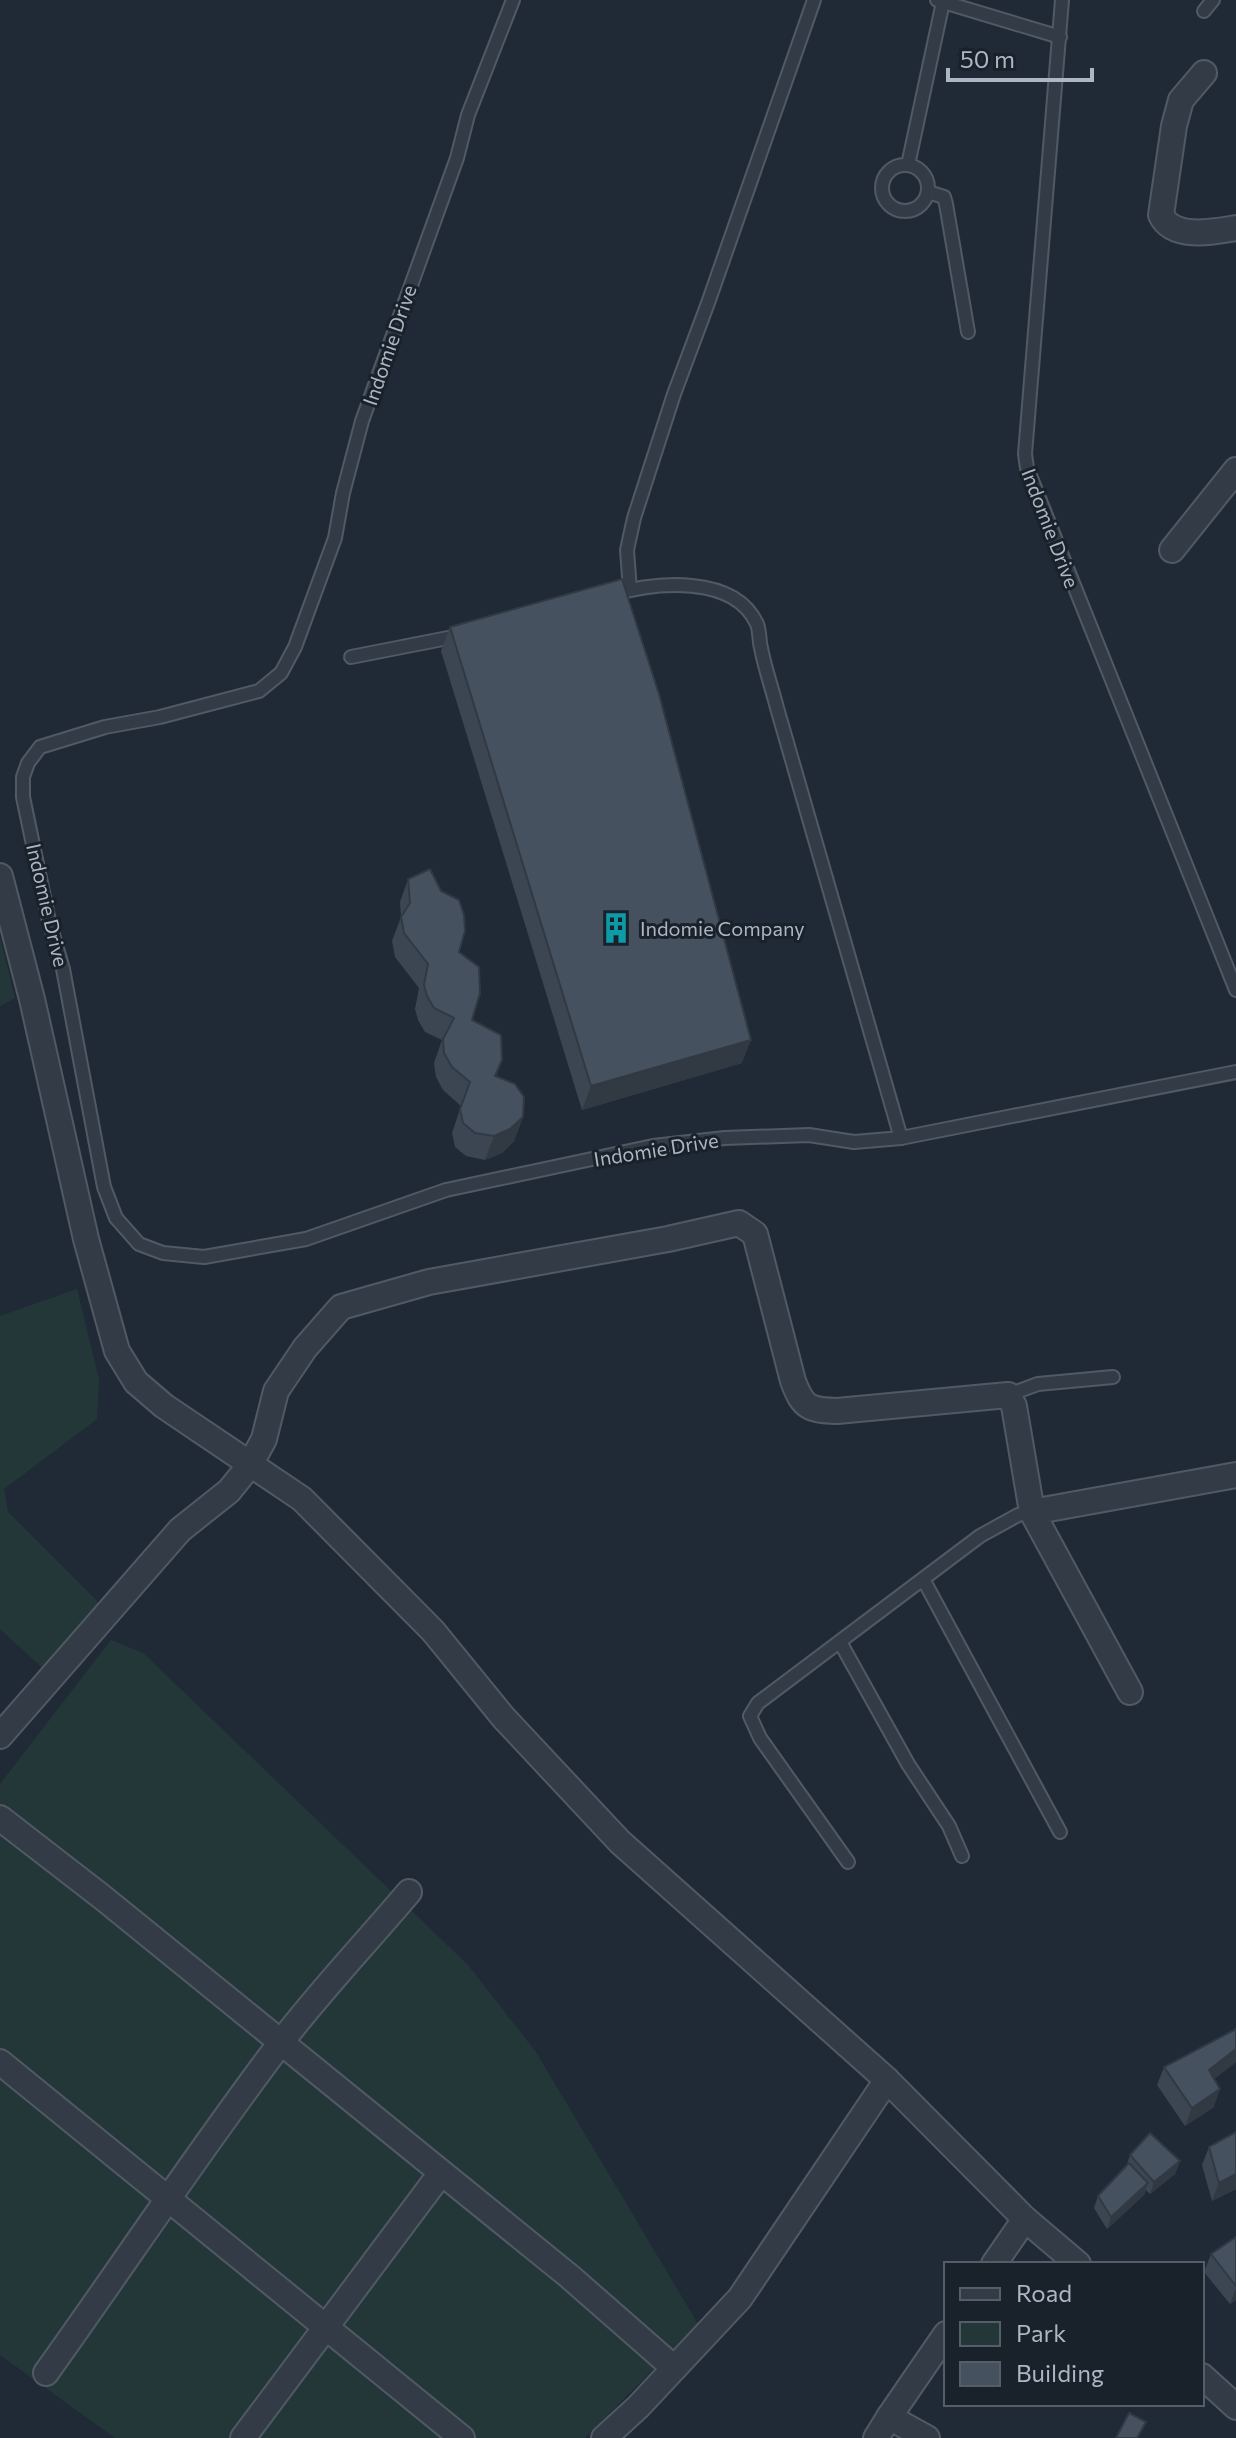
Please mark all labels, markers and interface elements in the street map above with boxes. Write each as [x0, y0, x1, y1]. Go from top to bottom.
scale bar [948, 32, 1092, 82]
text: 50 m [960, 44, 1015, 73]
street label: Indomie Drive [357, 282, 421, 408]
street label: Indomie Drive [1017, 465, 1085, 591]
street label: Indomie Drive [22, 841, 74, 969]
building icon: Indomie Company [599, 911, 633, 945]
place label: Indomie Company [640, 916, 805, 940]
street label: Indomie Drive [592, 1127, 720, 1171]
legend [944, 2262, 1204, 2406]
text: Road [1016, 2278, 1072, 2307]
text: Park [1016, 2318, 1066, 2347]
text: Building [1016, 2358, 1104, 2387]

